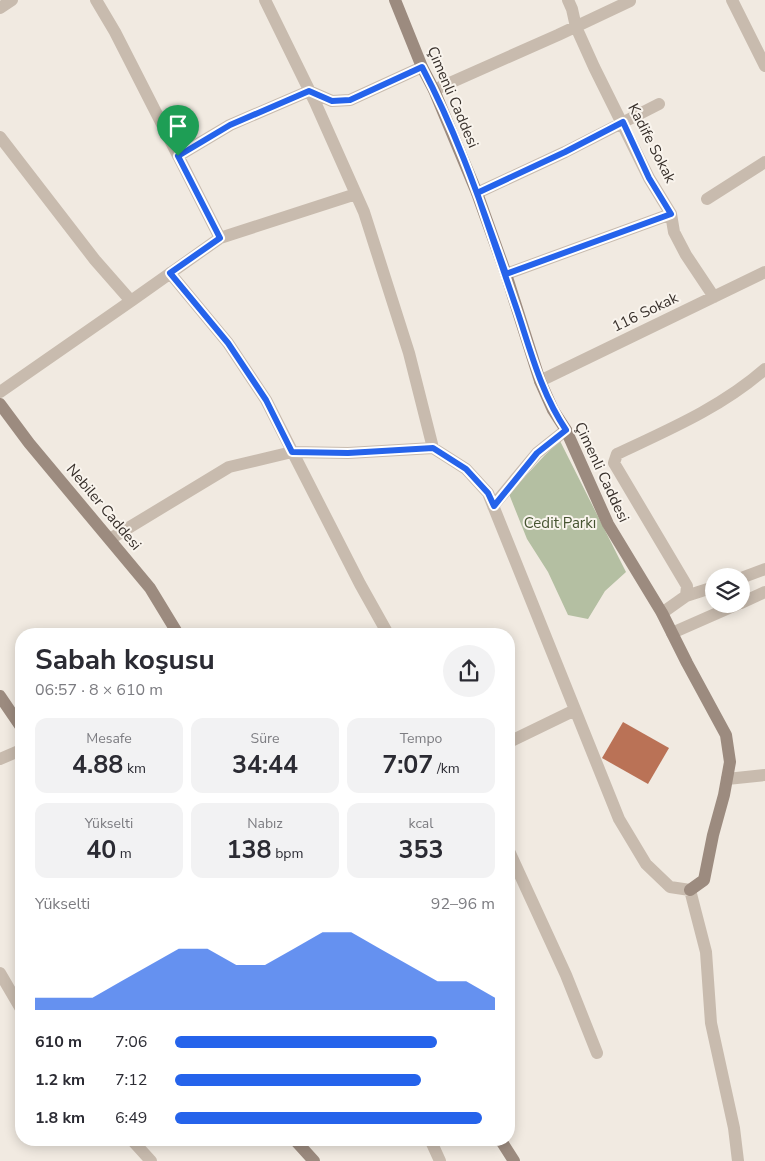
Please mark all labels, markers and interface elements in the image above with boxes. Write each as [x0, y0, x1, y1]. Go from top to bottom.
street label: Çimenli Caddesi [423, 43, 483, 151]
street label: Kadife Sokak [623, 100, 681, 187]
pin [157, 105, 199, 156]
icon: arrive [164, 112, 192, 140]
street label: 116 Sokak [609, 287, 682, 337]
street label: Çimenli Caddesi [570, 419, 634, 525]
street label: Nebiler Caddesi [62, 460, 146, 554]
park label: Cedit Parkı [524, 513, 596, 533]
map controls [705, 568, 750, 613]
button: layers [705, 568, 750, 613]
text: Sabah koşusu [35, 641, 215, 679]
button: share [443, 645, 495, 697]
text: 06:57 · 8 × 610 m [35, 679, 163, 701]
text: Mesafe [86, 729, 132, 748]
text: Süre [251, 729, 279, 748]
text: Tempo [400, 729, 442, 748]
text: 4.88 [72, 748, 123, 782]
text: 34:44 [232, 748, 298, 782]
text: 7:07 [382, 748, 433, 782]
text: km [123, 759, 146, 778]
text: /km [433, 759, 460, 778]
text: Yükselti [85, 814, 133, 833]
text: Nabız [247, 814, 283, 833]
text: kcal [409, 814, 433, 833]
text: 40 [86, 833, 116, 867]
text: 138 [227, 833, 272, 867]
text: 353 [398, 833, 444, 867]
text: m [116, 844, 132, 863]
text: bpm [272, 844, 303, 863]
text: Yükselti [35, 893, 90, 915]
text: 92–96 m [431, 893, 495, 915]
text: 610 m [35, 1031, 82, 1053]
text: 7:06 [115, 1031, 147, 1053]
text: 1.2 km [35, 1069, 85, 1091]
text: 7:12 [115, 1069, 147, 1091]
text: 1.8 km [35, 1107, 85, 1129]
text: 6:49 [115, 1107, 147, 1129]

